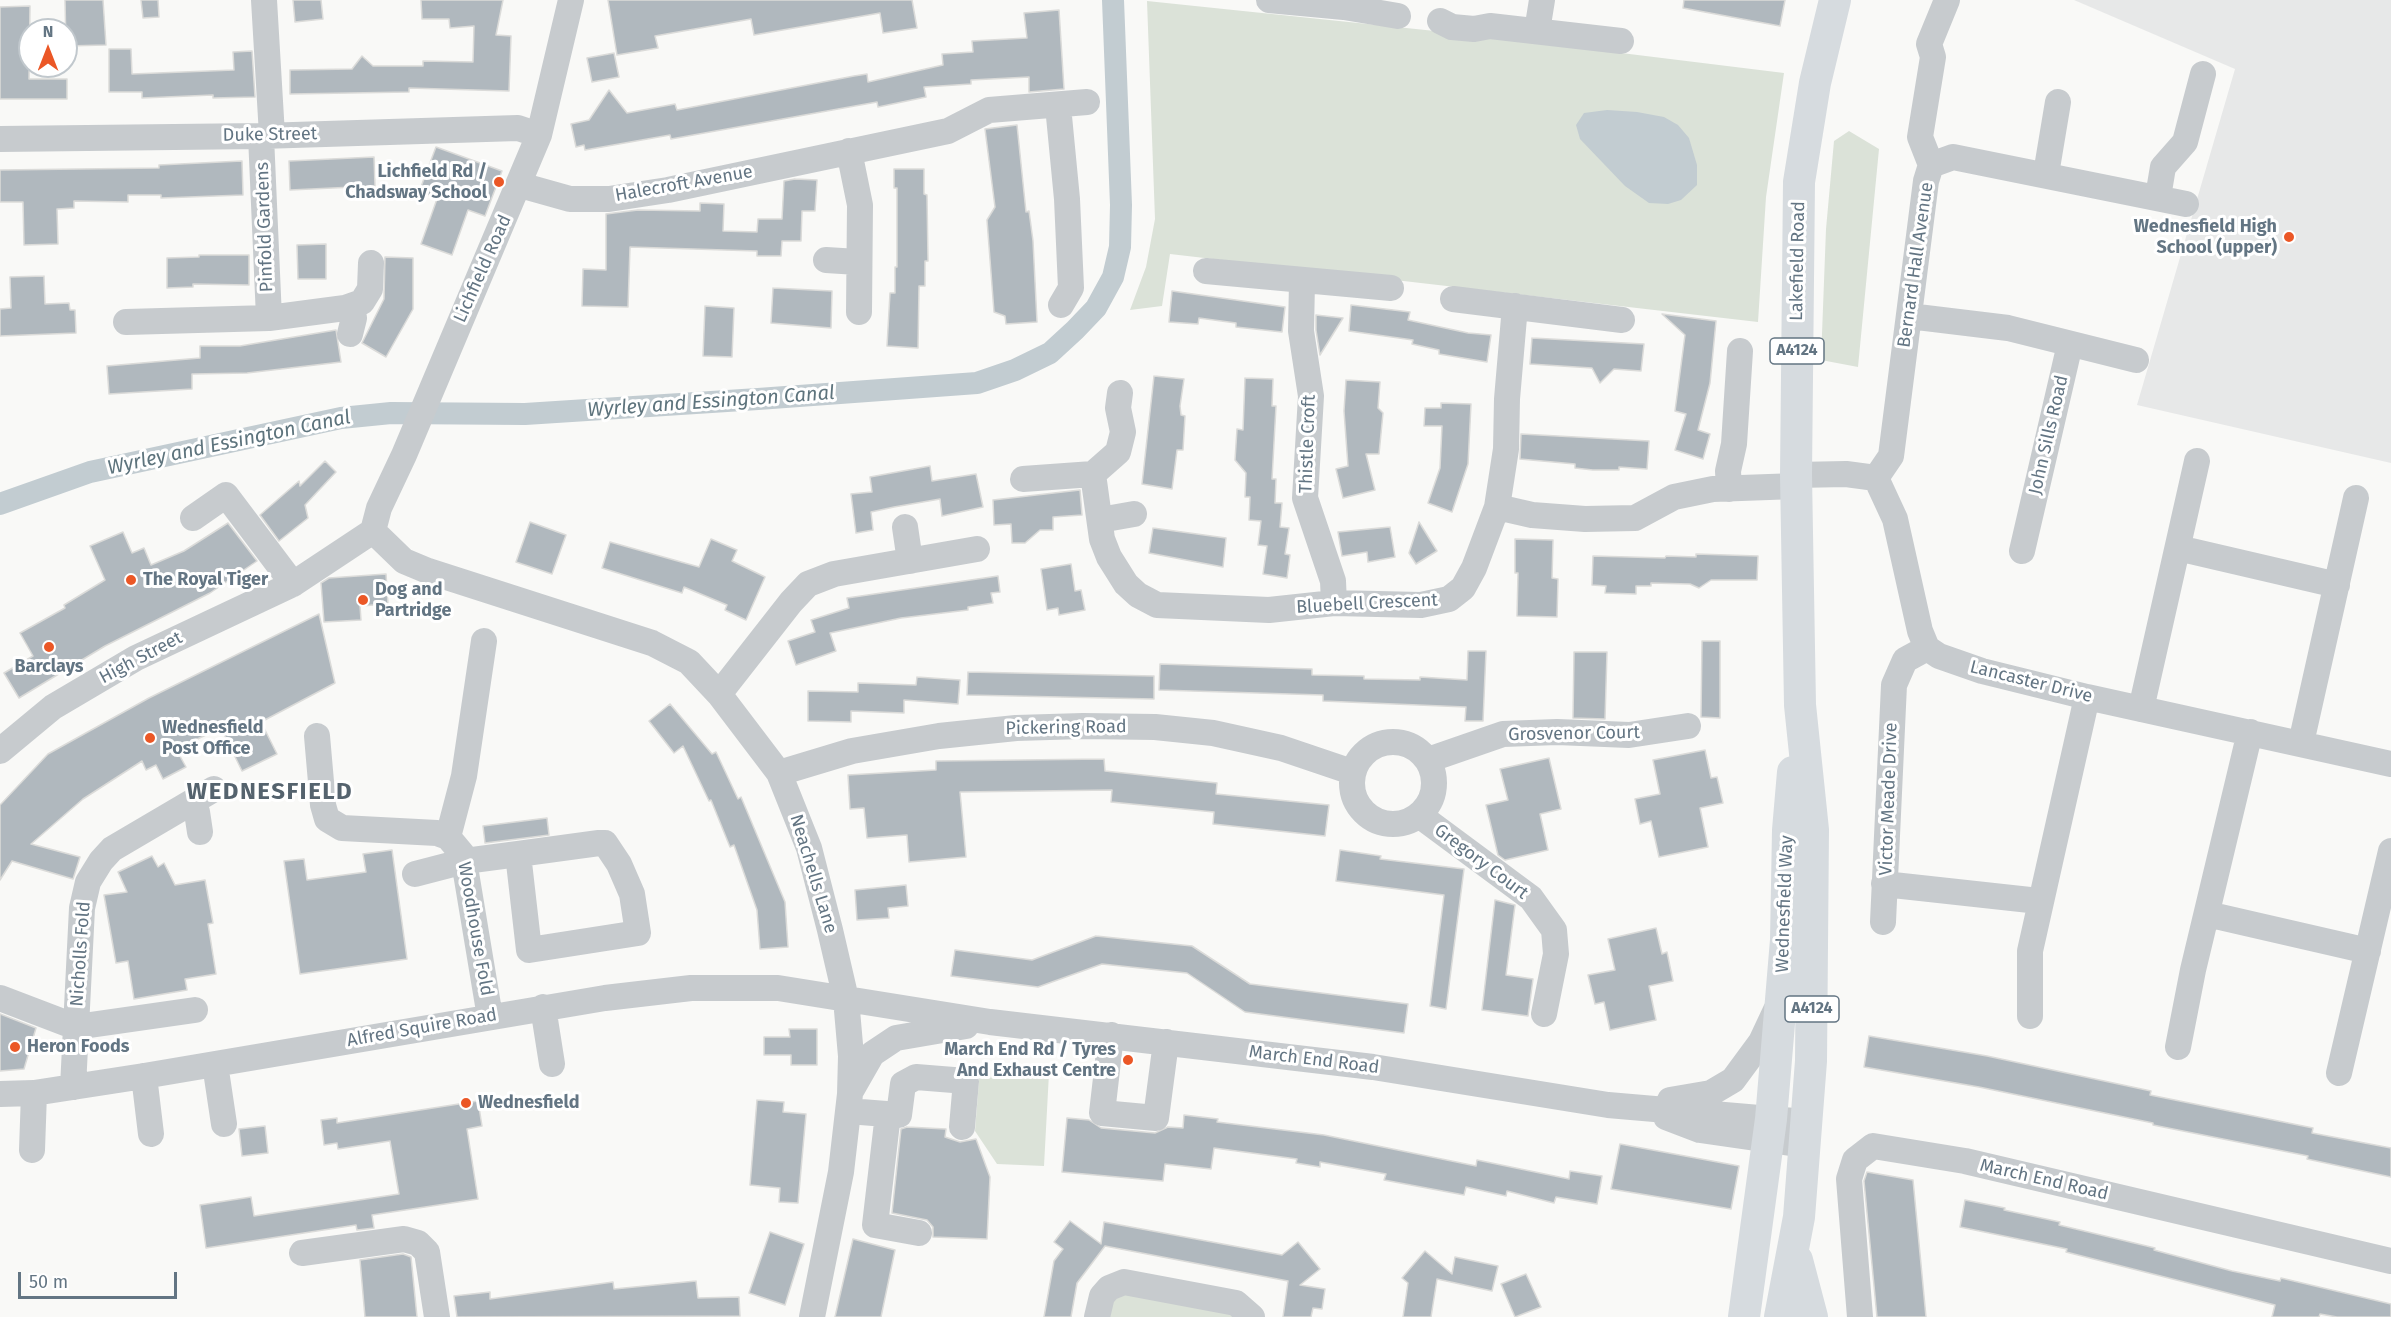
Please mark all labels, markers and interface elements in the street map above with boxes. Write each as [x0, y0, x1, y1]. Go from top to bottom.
north arrow [18, 18, 78, 78]
text: N [43, 22, 53, 41]
street label: Duke Street [223, 123, 317, 147]
place label: Lichfield Rd / Chadsway School [345, 161, 487, 204]
street label: Halecroft Avenue [613, 161, 755, 207]
street label: Pinfold Gardens [252, 162, 278, 292]
marker: Lichfield Rd / Chadsway School [492, 175, 506, 189]
street label: Bernard Hall Avenue [1894, 181, 1938, 349]
street label: Lakefield Road [1786, 201, 1810, 321]
street label: Lichfield Road [450, 212, 516, 326]
place label: Wednesfield High School (upper) [2134, 216, 2277, 258]
marker: Wednesfield High School (upper) [2282, 230, 2296, 244]
road number: A4124 [1770, 338, 1824, 364]
street label: John Sills Road [2025, 373, 2073, 497]
water label: Wyrley and Essington Canal [587, 381, 835, 423]
street label: Thistle Croft [1295, 394, 1321, 494]
water label: Wyrley and Essington Canal [105, 406, 353, 480]
place label: The Royal Tiger [143, 569, 268, 591]
marker: The Royal Tiger [124, 573, 138, 587]
place label: Dog and Partridge [375, 579, 451, 622]
street label: Bluebell Crescent [1296, 590, 1438, 618]
marker: Dog and Partridge [356, 593, 370, 607]
street label: High Street [96, 627, 186, 689]
marker: Barclays [42, 640, 56, 654]
place label: Barclays [15, 656, 83, 678]
street label: Lancaster Drive [1967, 656, 2095, 708]
street label: Pickering Road [1005, 716, 1127, 740]
place label: Wednesfield Post Office [162, 717, 264, 760]
street label: Grosvenor Court [1508, 722, 1640, 746]
street label: Victor Meade Drive [1876, 722, 1902, 876]
marker: Wednesfield Post Office [143, 731, 157, 745]
district label: WEDNESFIELD [187, 778, 353, 806]
street label: Neachells Lane [785, 812, 841, 936]
street label: Gregory Court [1430, 820, 1532, 904]
street label: Wednesfield Way [1772, 835, 1798, 973]
street label: Woodhouse Fold [453, 860, 497, 998]
street label: Nicholls Fold [67, 901, 95, 1007]
road number: A4124 [1785, 996, 1839, 1022]
street label: Alfred Squire Road [345, 1004, 499, 1052]
place label: Heron Foods [27, 1036, 129, 1058]
place label: March End Rd / Tyres And Exhaust Centre [944, 1039, 1116, 1082]
marker: Heron Foods [8, 1040, 22, 1054]
street label: March End Road [1248, 1041, 1380, 1079]
marker: March End Rd / Tyres And Exhaust Centre [1121, 1053, 1135, 1067]
place label: Wednesfield [478, 1092, 580, 1114]
marker: Wednesfield [459, 1096, 473, 1110]
street label: March End Road [1978, 1155, 2110, 1205]
scale bar [21, 1260, 180, 1298]
text: 50 m [29, 1271, 68, 1293]

